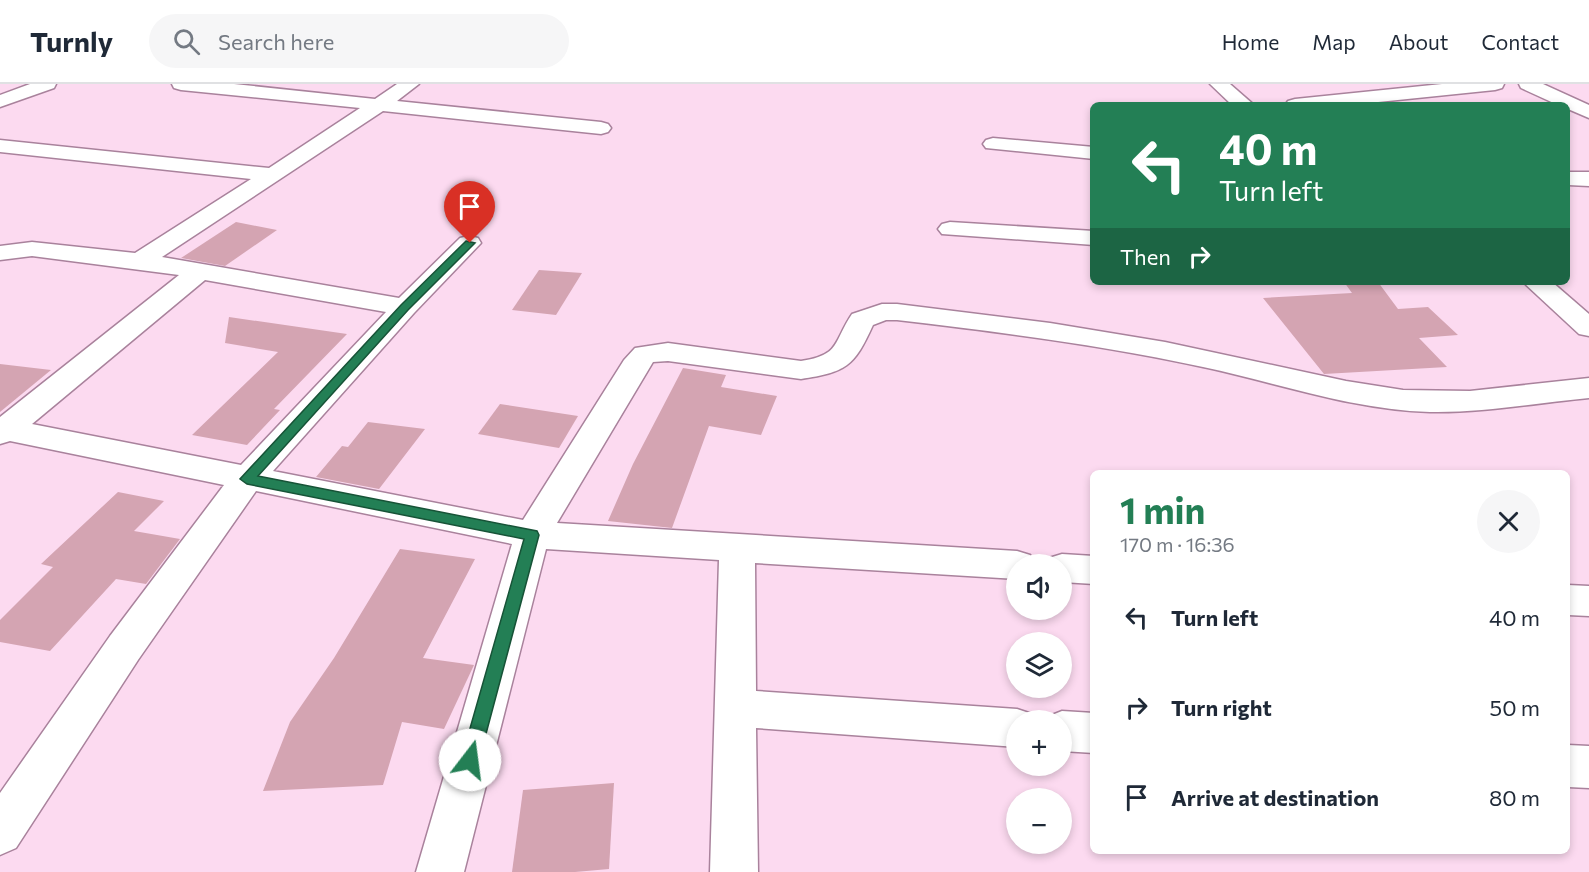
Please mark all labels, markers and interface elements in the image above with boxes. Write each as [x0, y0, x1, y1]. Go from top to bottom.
search box [149, 14, 569, 68]
text: Turnly [30, 24, 113, 58]
icon: search [170, 25, 203, 58]
text: Search here [218, 28, 334, 55]
text: Home [1222, 29, 1279, 54]
text: Map [1312, 29, 1356, 54]
text: About [1389, 29, 1448, 54]
text: Contact [1481, 29, 1559, 54]
text: 40 m [1219, 122, 1317, 174]
icon: left [1120, 126, 1198, 204]
text: Turn left [1219, 174, 1323, 207]
pin [444, 181, 495, 243]
icon: arrive [453, 190, 486, 223]
icon: right [1183, 240, 1216, 273]
text: Then [1120, 243, 1171, 270]
text: 1 min [1120, 487, 1205, 531]
button: close [1477, 490, 1540, 553]
text: 170 m · 16:36 [1120, 532, 1235, 556]
map controls [1006, 554, 1072, 854]
button: sound [1006, 554, 1072, 620]
icon: left [1120, 601, 1153, 634]
text: Turn left [1171, 604, 1258, 631]
text: 40 m [1489, 604, 1540, 631]
button: layers [1006, 632, 1072, 698]
icon: right [1120, 691, 1153, 724]
text: Turn right [1171, 694, 1272, 721]
text: 50 m [1490, 694, 1540, 721]
button: + [1006, 710, 1072, 776]
position arrow [438, 728, 502, 792]
icon: arrive [1120, 781, 1153, 814]
text: Arrive at destination [1171, 784, 1379, 811]
text: 80 m [1489, 784, 1540, 811]
button: − [1006, 788, 1072, 854]

